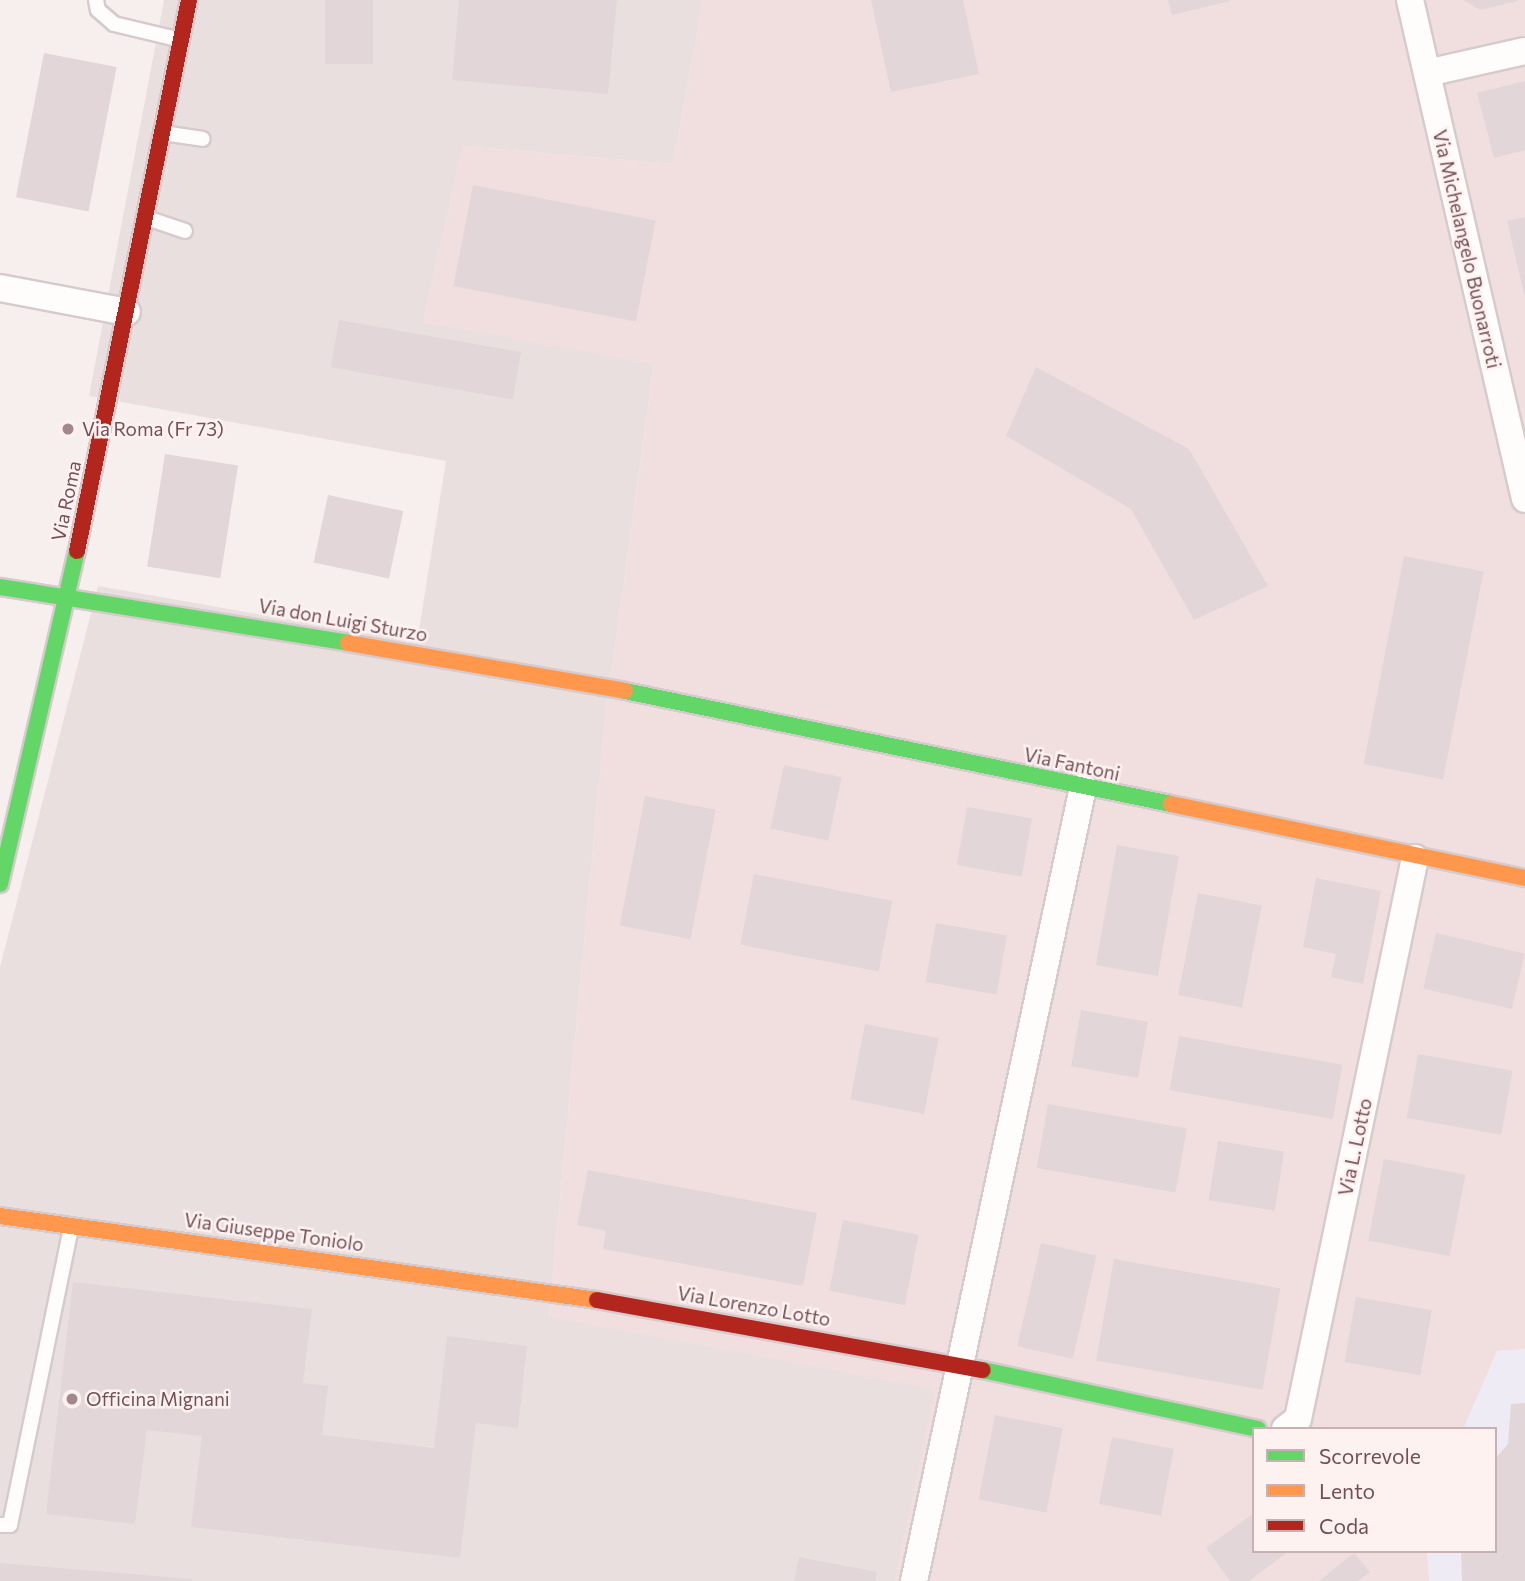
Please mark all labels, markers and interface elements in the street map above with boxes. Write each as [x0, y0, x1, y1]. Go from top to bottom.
street label: Via Michelangelo Buonarroti [1428, 127, 1506, 371]
place label: Via Roma (Fr 73) [82, 418, 224, 440]
marker: Via Roma (Fr 73) [60, 421, 76, 437]
street label: Via Roma [46, 459, 86, 543]
street label: Via don Luigi Sturzo [257, 594, 429, 646]
street label: Via Fantoni [1022, 743, 1122, 785]
street label: Via L. Lotto [1334, 1096, 1376, 1198]
street label: Via Giuseppe Toniolo [183, 1208, 365, 1256]
street label: Via Lorenzo Lotto [676, 1281, 832, 1331]
place label: Officina Mignani [86, 1388, 230, 1410]
marker: Officina Mignani [64, 1391, 80, 1407]
legend [1252, 1427, 1497, 1553]
text: Scorrevole [1319, 1443, 1421, 1468]
text: Lento [1319, 1478, 1375, 1503]
text: Coda [1319, 1513, 1369, 1538]

